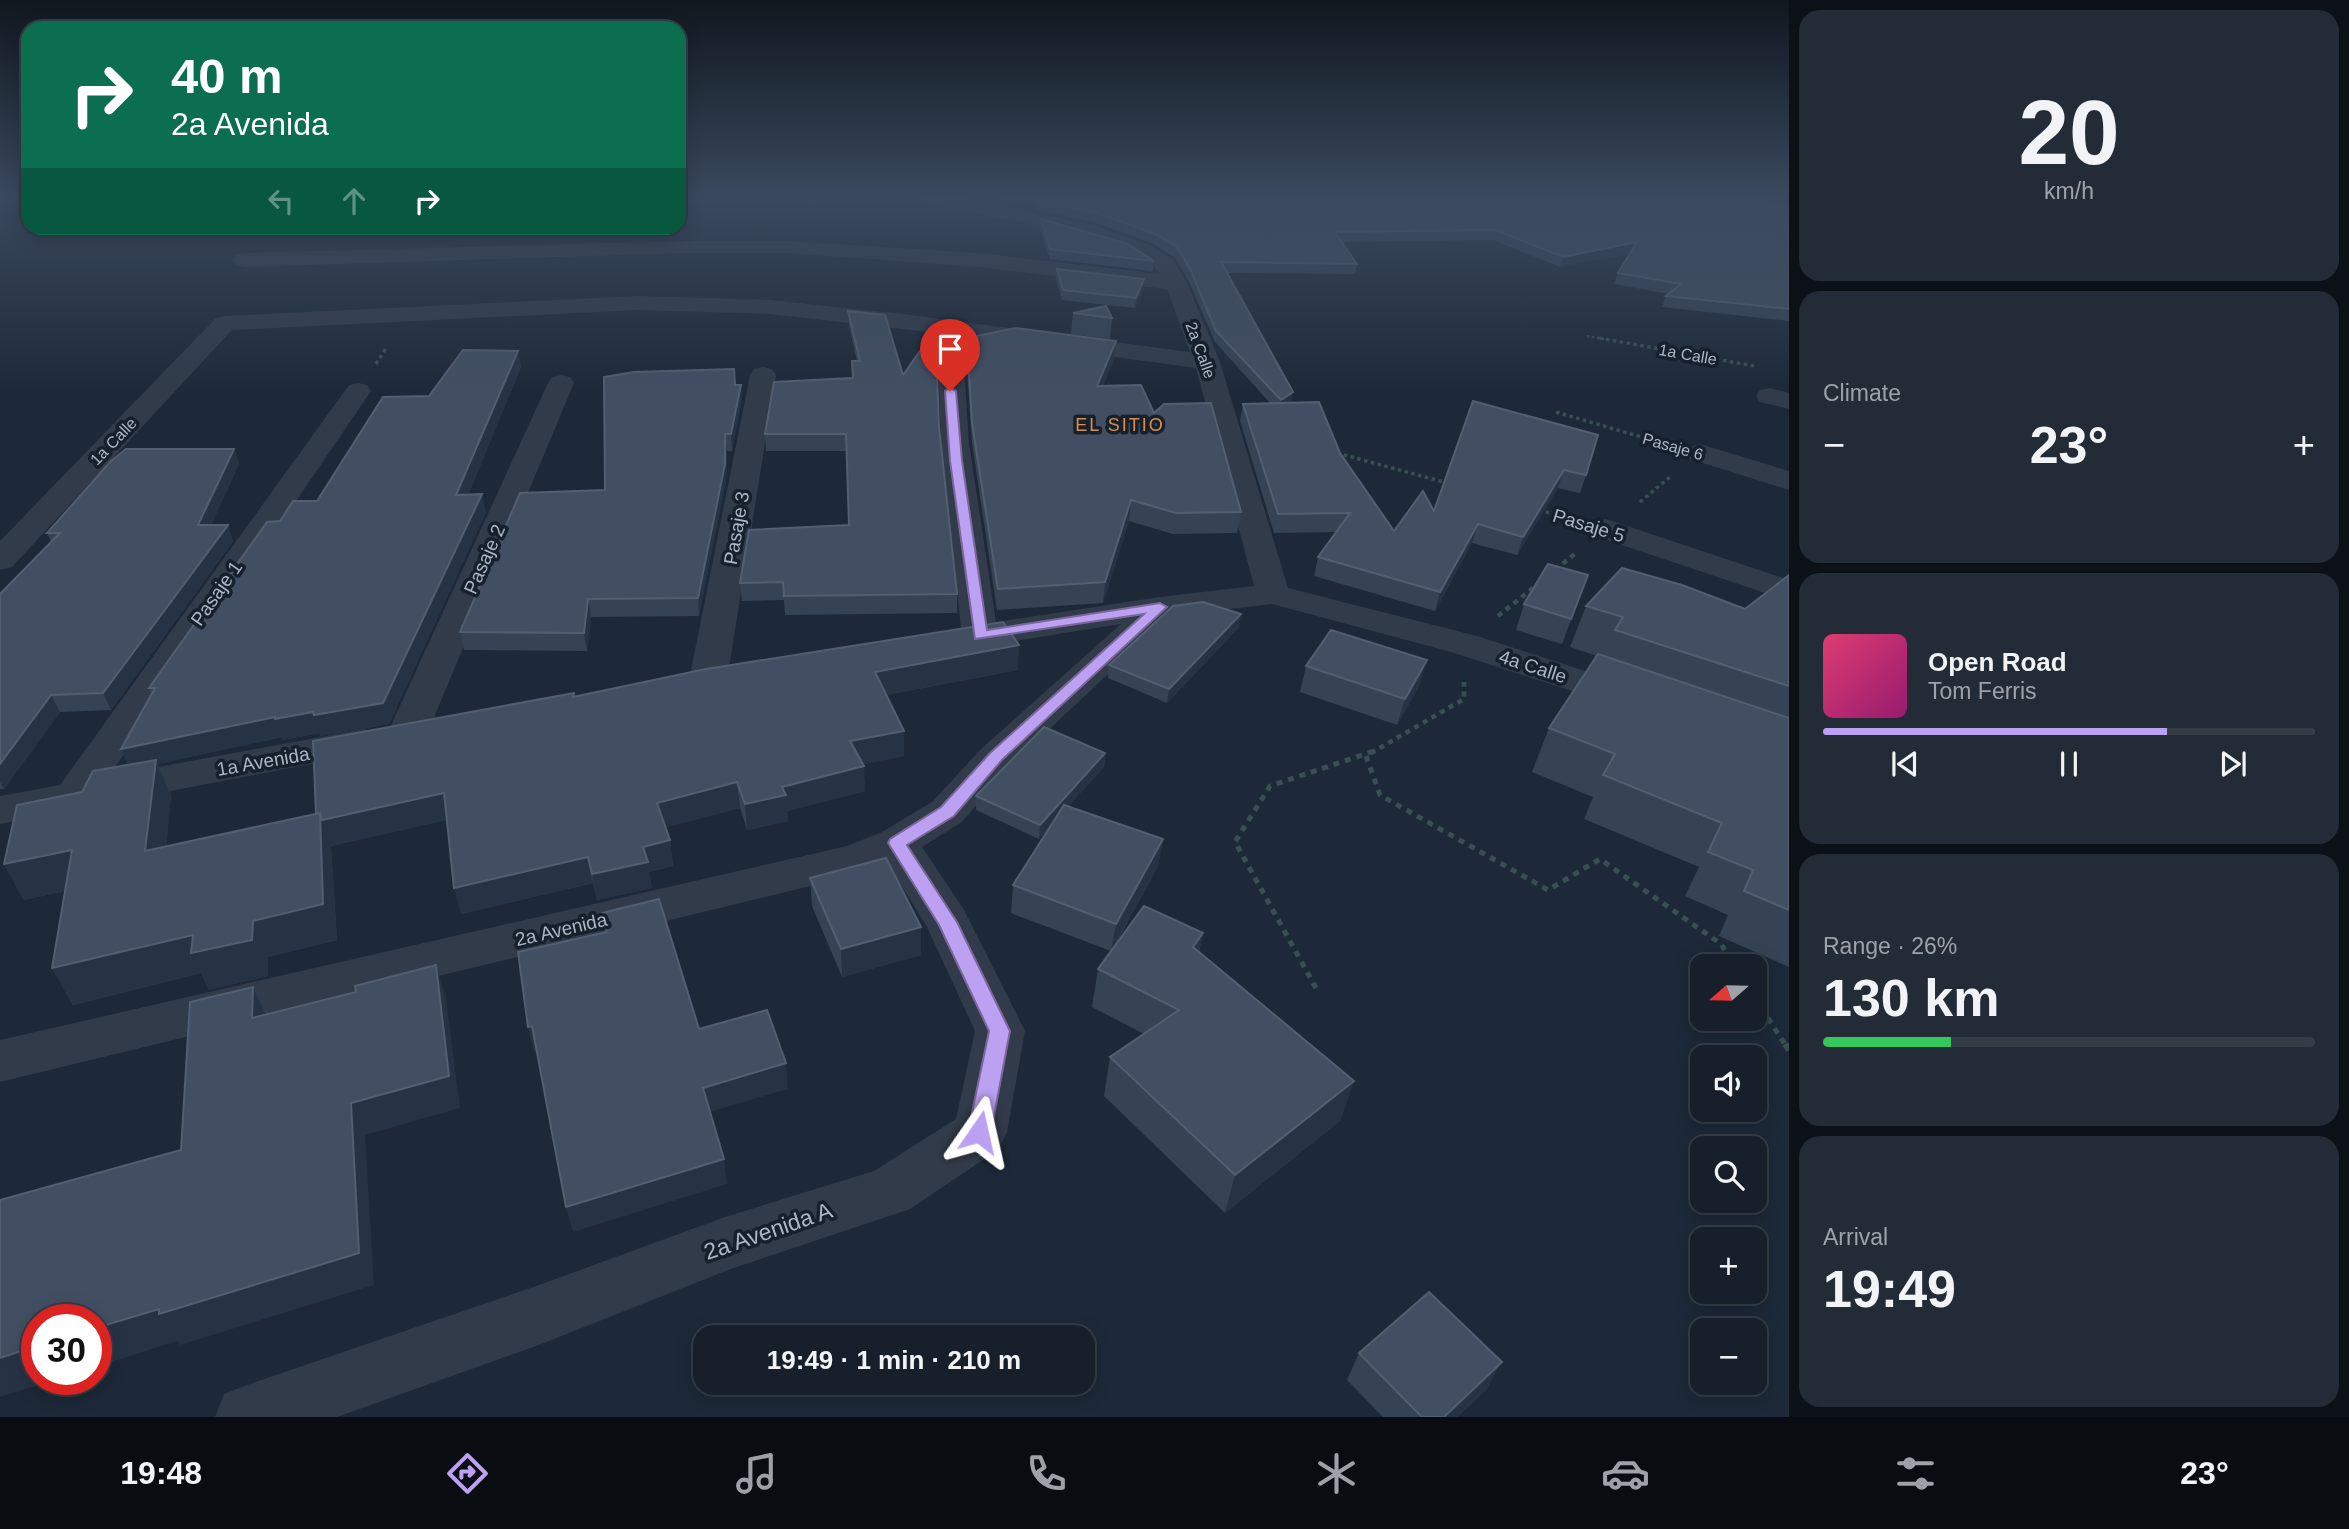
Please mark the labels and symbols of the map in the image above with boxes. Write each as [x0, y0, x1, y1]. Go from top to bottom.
pin [920, 319, 980, 391]
street label: 2a Calle [1183, 320, 1219, 381]
street label: 1a Calle [1658, 341, 1718, 368]
street label: 1a Calle [87, 414, 140, 468]
district label: EL SITIO [1075, 415, 1165, 435]
street label: Pasaje 6 [1641, 430, 1705, 463]
street label: Pasaje 3 [720, 490, 753, 566]
street label: Pasaje 5 [1550, 505, 1627, 546]
street label: Pasaje 2 [460, 521, 509, 597]
street label: Pasaje 1 [187, 557, 246, 630]
street label: 4a Calle [1496, 646, 1569, 687]
street label: 1a Avenida [215, 743, 311, 780]
street label: 2a Avenida [513, 909, 610, 950]
north arrow [1690, 954, 1768, 1031]
position arrow [942, 1095, 1016, 1169]
street label: 2a Avenida A [700, 1197, 836, 1265]
speed limit sign: 30 [21, 1304, 112, 1395]

